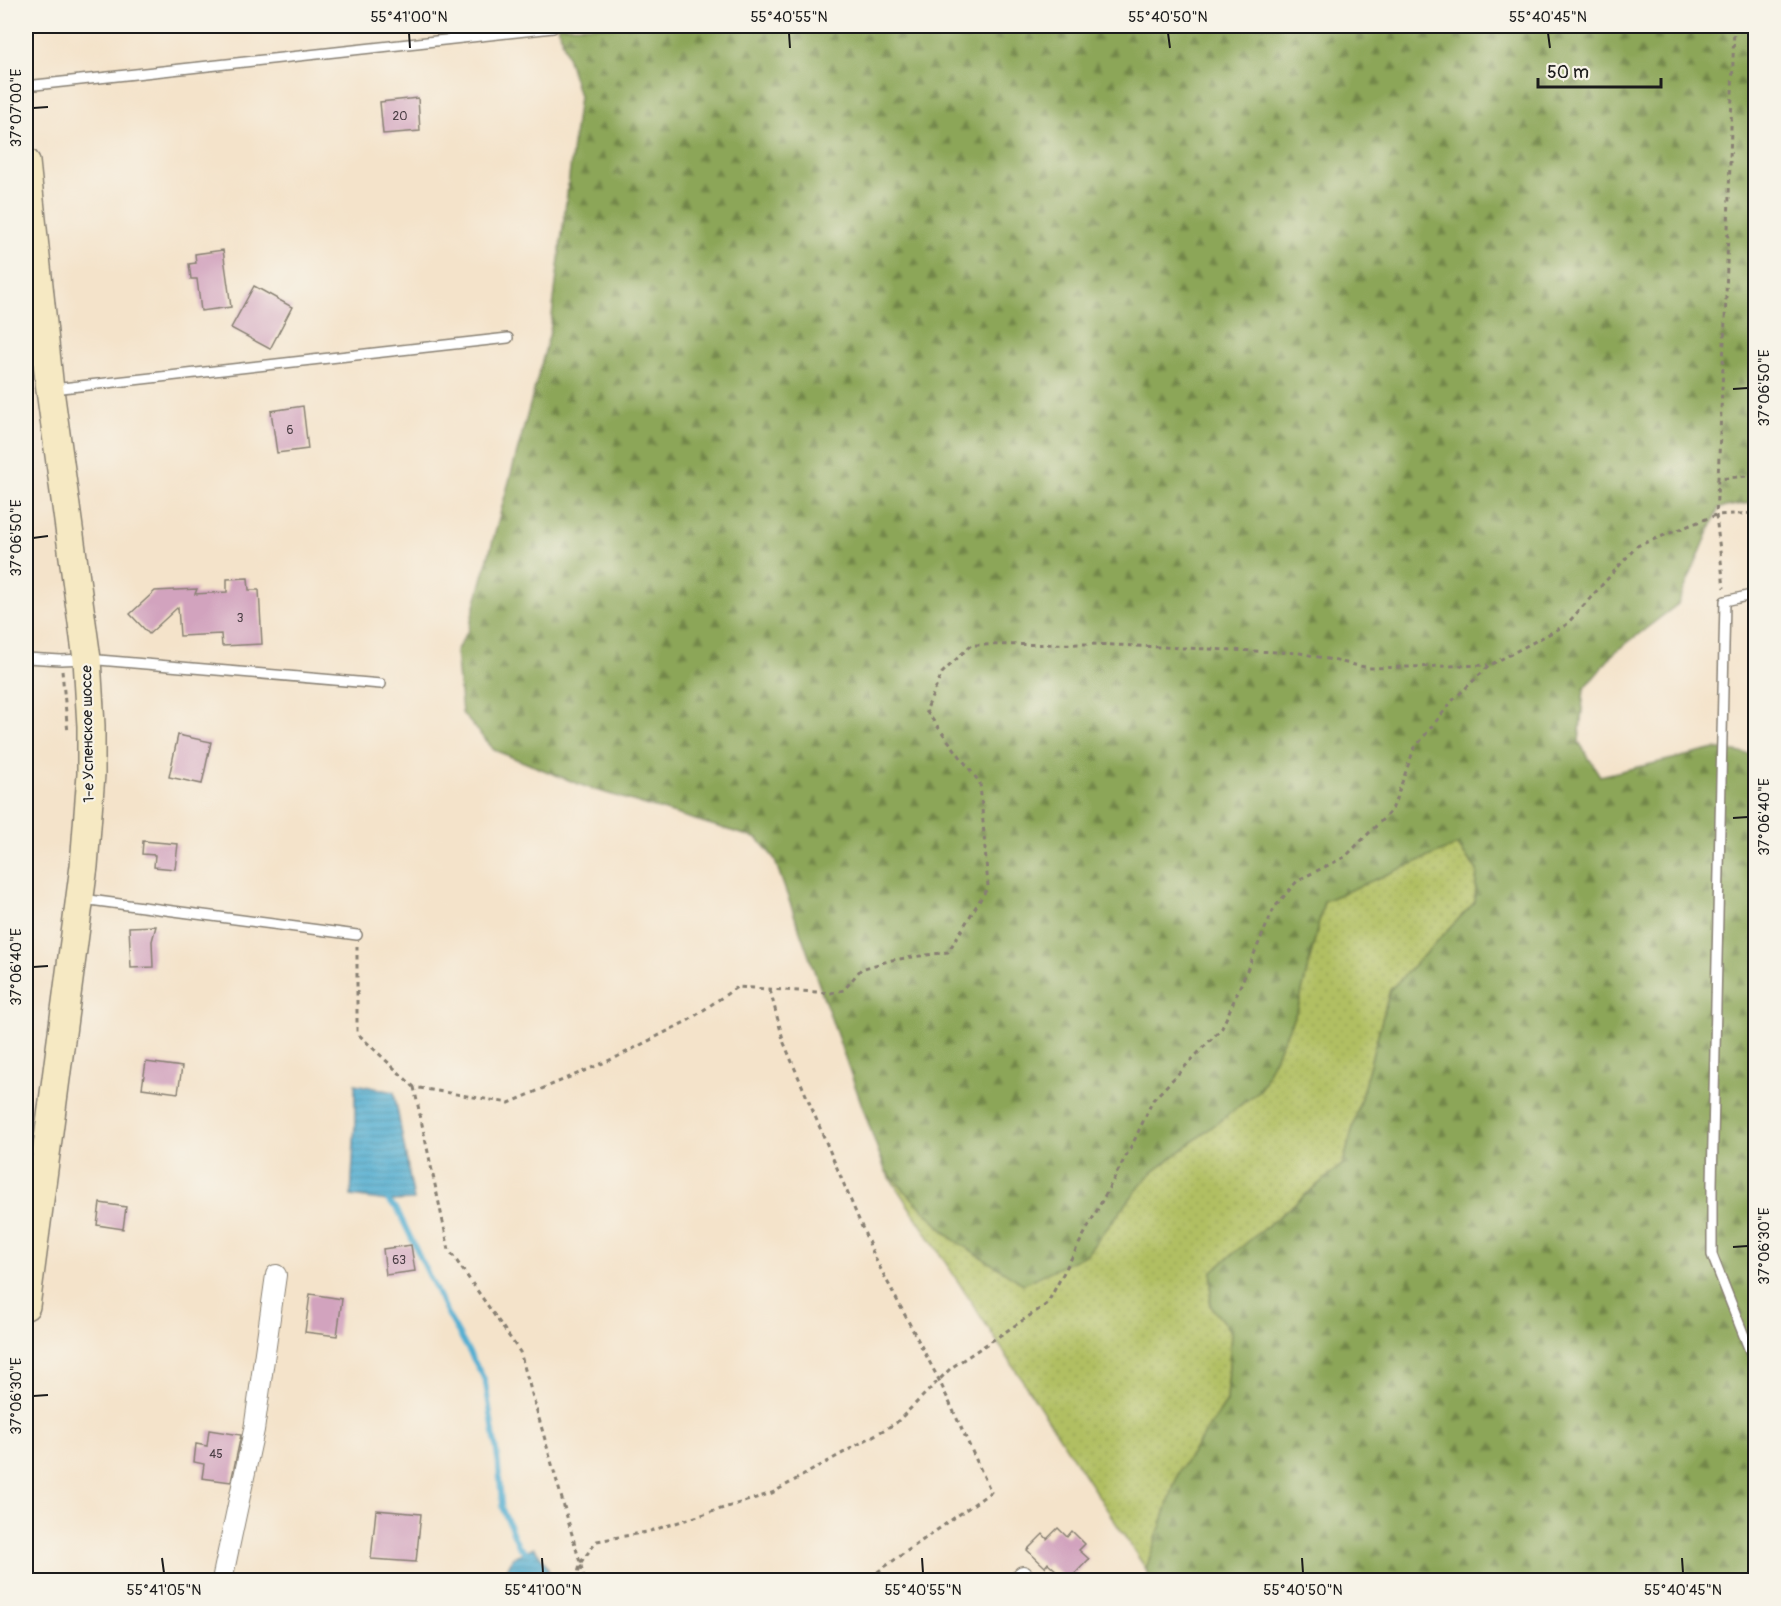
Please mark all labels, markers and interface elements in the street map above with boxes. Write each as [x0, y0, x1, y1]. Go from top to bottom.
text: 55°41'00"N [370, 8, 448, 27]
text: 55°40'55"N [750, 8, 828, 27]
text: 55°40'50"N [1128, 8, 1208, 27]
text: 55°40'45"N [1509, 8, 1587, 27]
scale bar [1538, 51, 1661, 89]
text: 50 m [1547, 61, 1589, 84]
text: 37°07'00"E [7, 69, 26, 147]
house number: 20 [393, 109, 407, 124]
text: 37°06'50"E [1755, 349, 1774, 427]
house number: 6 [287, 423, 294, 438]
text: 37°06'50"E [7, 499, 26, 577]
house number: 3 [237, 611, 244, 626]
street label: 1-е Успенское шоссе [77, 665, 99, 803]
text: 37°06'40"E [1755, 778, 1774, 856]
text: 37°06'40"E [7, 928, 26, 1006]
text: 37°06'30"E [1755, 1207, 1774, 1285]
house number: 63 [392, 1253, 406, 1268]
text: 37°06'30"E [7, 1357, 26, 1435]
house number: 45 [209, 1447, 223, 1462]
text: 55°41'05"N [127, 1581, 201, 1600]
text: 55°41'00"N [504, 1581, 582, 1600]
text: 55°40'55"N [884, 1581, 962, 1600]
text: 55°40'50"N [1263, 1581, 1343, 1600]
text: 55°40'45"N [1644, 1581, 1722, 1600]

